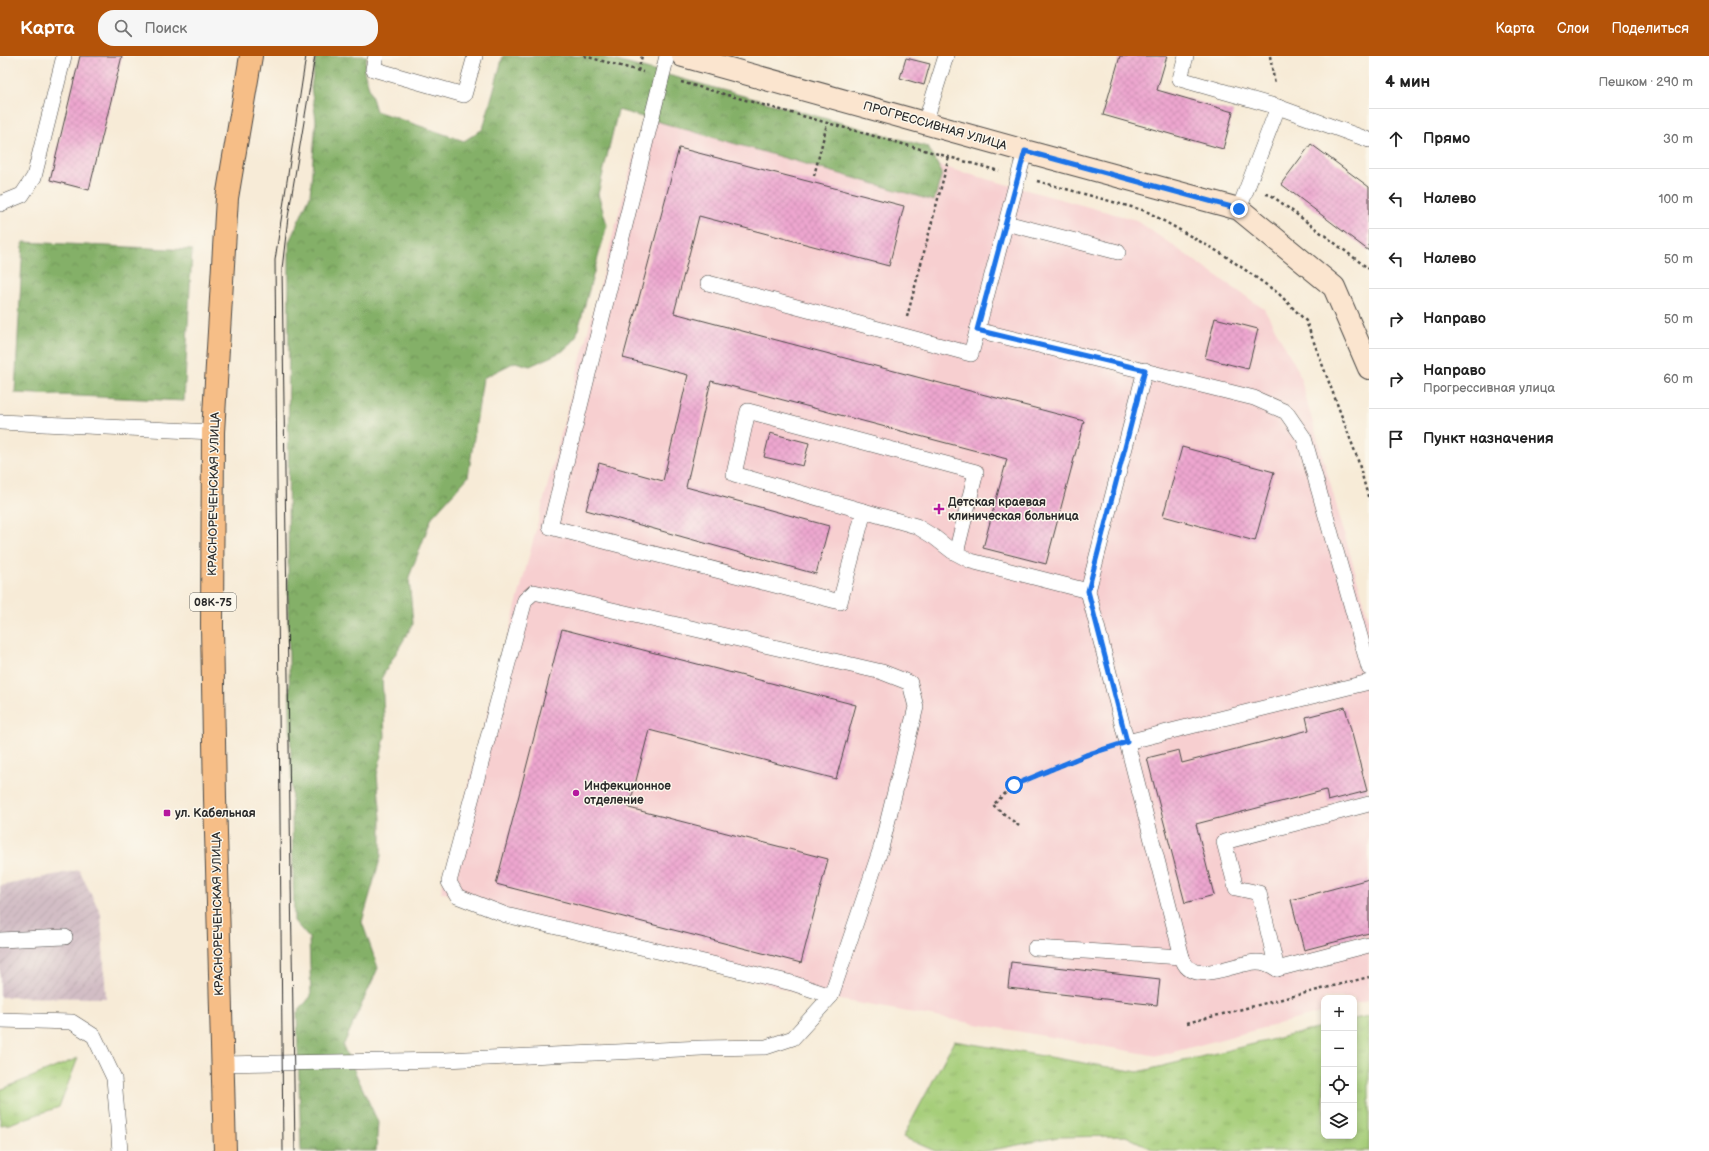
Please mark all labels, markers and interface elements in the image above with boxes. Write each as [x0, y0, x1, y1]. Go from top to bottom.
search box [98, 10, 378, 46]
text: Карта [20, 17, 74, 40]
icon: search [112, 17, 134, 39]
text: Поиск [144, 19, 187, 38]
text: Карта [1495, 20, 1535, 37]
text: Слои [1557, 20, 1589, 37]
text: Поделиться [1611, 20, 1689, 37]
text: 4 мин [1385, 72, 1430, 92]
text: Пешком · 290 m [1598, 74, 1693, 90]
street label: ПРОГРЕССИВНАЯ УЛИЦА [862, 98, 1009, 154]
icon: ahead [1385, 128, 1407, 150]
text: Прямо [1423, 129, 1470, 148]
text: 30 m [1663, 131, 1693, 147]
icon: left [1385, 188, 1407, 210]
text: Налево [1423, 189, 1476, 208]
text: 100 m [1658, 191, 1693, 207]
route end [1230, 200, 1248, 218]
icon: left [1385, 248, 1407, 270]
text: Налево [1423, 249, 1476, 268]
text: 50 m [1664, 251, 1693, 267]
icon: right [1385, 308, 1407, 330]
text: Направо [1423, 309, 1486, 328]
text: 50 m [1664, 311, 1693, 327]
text: Направо [1423, 361, 1486, 380]
icon: right [1385, 368, 1407, 390]
text: 60 m [1663, 371, 1693, 387]
text: Прогрессивная улица [1423, 380, 1555, 396]
street label: КРАСНОРЕЧЕНСКАЯ УЛИЦА [205, 411, 223, 576]
icon: arrive [1385, 428, 1407, 450]
text: Пункт назначения [1423, 429, 1554, 448]
place label: Детская краевая клиническая больница [948, 495, 1080, 524]
marker: Детская краевая клиническая больница [933, 503, 945, 515]
road number: 08К-75 [190, 593, 236, 611]
route start [1005, 776, 1023, 794]
place label: Инфекционное отделение [584, 779, 671, 808]
marker: Инфекционное отделение [571, 788, 581, 798]
place label: ул. Кабельная [175, 806, 256, 821]
marker: ул. Кабельная [162, 808, 172, 818]
street label: КРАСНОРЕЧЕНСКАЯ УЛИЦА [209, 831, 227, 996]
map controls [1321, 995, 1357, 1139]
button: + [1321, 995, 1357, 1031]
button: − [1321, 1031, 1357, 1067]
button: locate [1321, 1067, 1357, 1103]
button: layers [1321, 1103, 1357, 1139]

